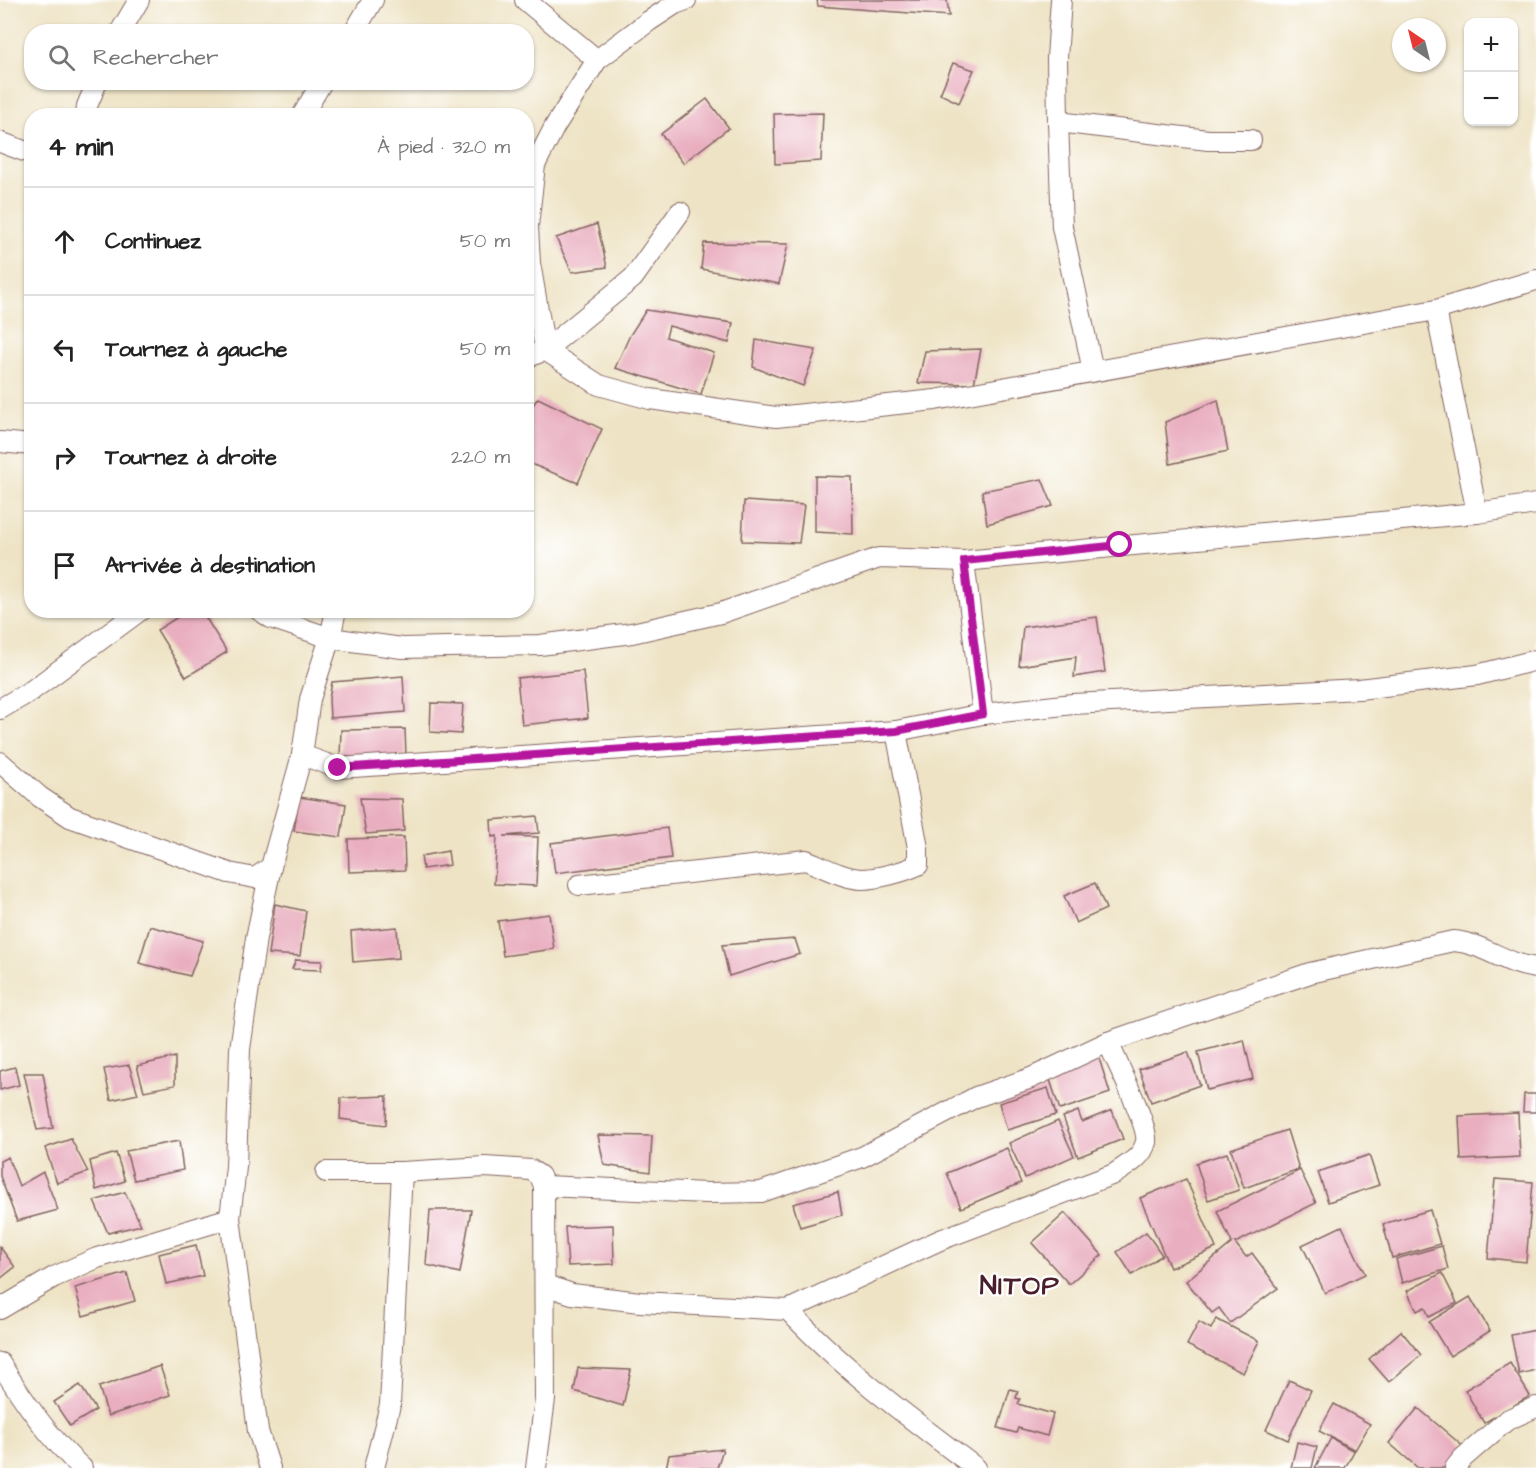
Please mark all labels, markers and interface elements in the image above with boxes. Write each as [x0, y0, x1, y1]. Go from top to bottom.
north arrow [1392, 18, 1446, 72]
map controls [1464, 18, 1518, 126]
button: + [1464, 18, 1518, 72]
search box [24, 24, 534, 90]
icon: search [45, 41, 78, 74]
text: Rechercher [93, 42, 218, 73]
button: − [1464, 72, 1518, 126]
text: 4 min [48, 129, 113, 165]
text: À pied · 320 m [377, 133, 510, 161]
icon: ahead [48, 225, 81, 258]
text: Continuez [105, 226, 201, 257]
text: 50 m [460, 227, 510, 255]
icon: left [48, 333, 81, 366]
text: Tournez à gauche [105, 334, 287, 365]
text: 50 m [460, 335, 510, 363]
icon: right [48, 441, 81, 474]
text: Tournez à droite [105, 442, 277, 473]
text: 220 m [451, 443, 510, 471]
route start [1106, 531, 1132, 557]
icon: arrive [48, 549, 81, 582]
text: Arrivée à destination [105, 550, 315, 581]
route end [324, 754, 350, 780]
district label: NITOP [980, 1267, 1060, 1305]

